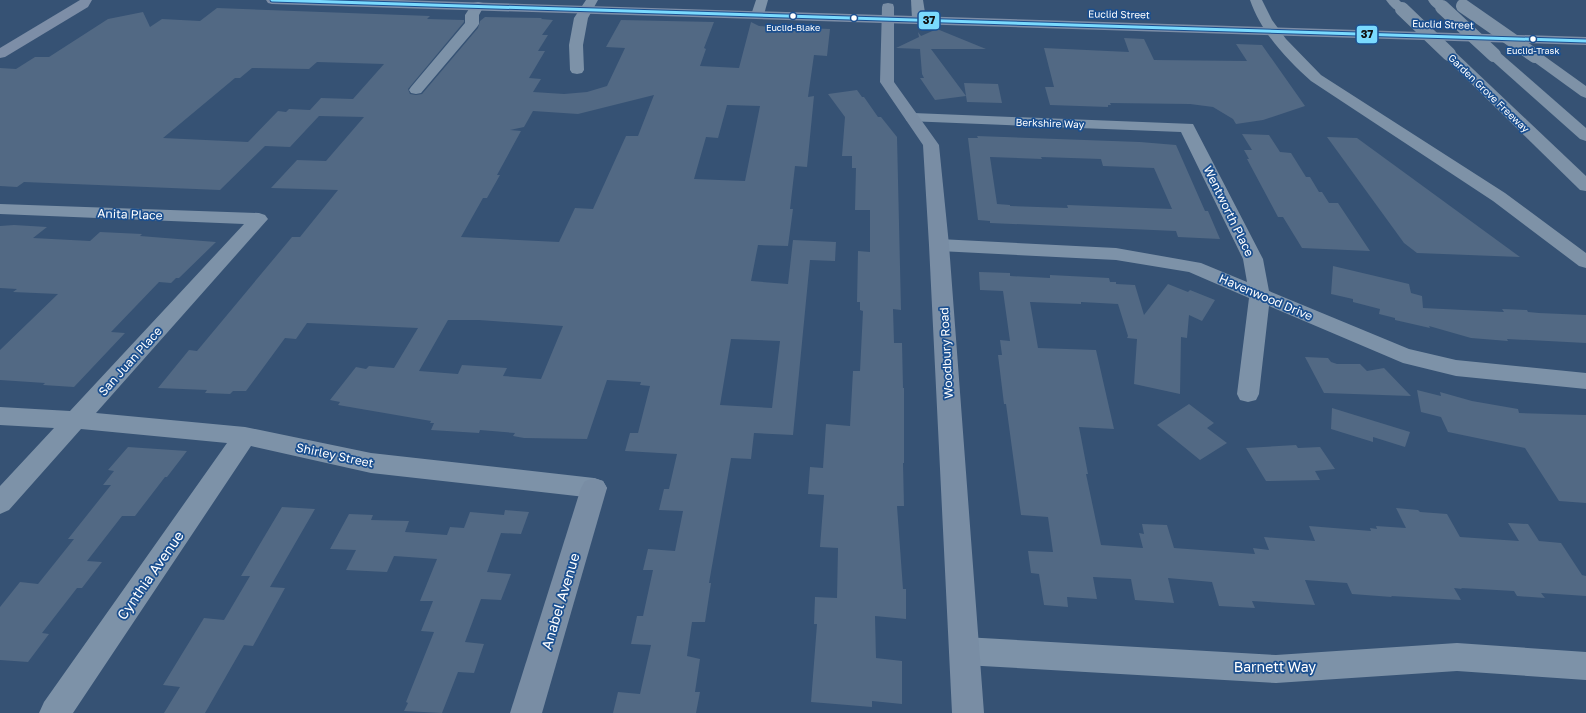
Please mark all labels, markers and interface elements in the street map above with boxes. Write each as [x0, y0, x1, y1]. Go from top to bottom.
street label: Euclid Street [1088, 7, 1150, 21]
marker: Euclid-Blake [788, 11, 798, 21]
line badge: 37 [918, 11, 940, 30]
unlabelled marker [849, 13, 859, 23]
text: 37 [923, 13, 935, 26]
street label: Euclid Street [1412, 17, 1474, 31]
place label: Euclid-Blake [766, 22, 820, 33]
line badge: 37 [1356, 25, 1378, 44]
text: 37 [1361, 27, 1373, 40]
marker: Euclid-Trask [1528, 34, 1538, 44]
place label: Euclid-Trask [1507, 45, 1559, 56]
street label: Garden Grove Freeway [1446, 51, 1532, 135]
street label: Berkshire Way [1016, 116, 1085, 130]
street label: Wentworth Place [1201, 163, 1257, 259]
street label: Anita Place [97, 205, 163, 223]
street label: Havenwood Drive [1217, 270, 1315, 324]
street label: Woodbury Road [936, 307, 956, 399]
street label: San Juan Place [95, 323, 165, 399]
street label: Shirley Street [295, 439, 375, 471]
street label: Cynthia Avenue [113, 527, 187, 623]
street label: Anabel Avenue [537, 551, 583, 651]
street label: Barnett Way [1234, 658, 1316, 675]

